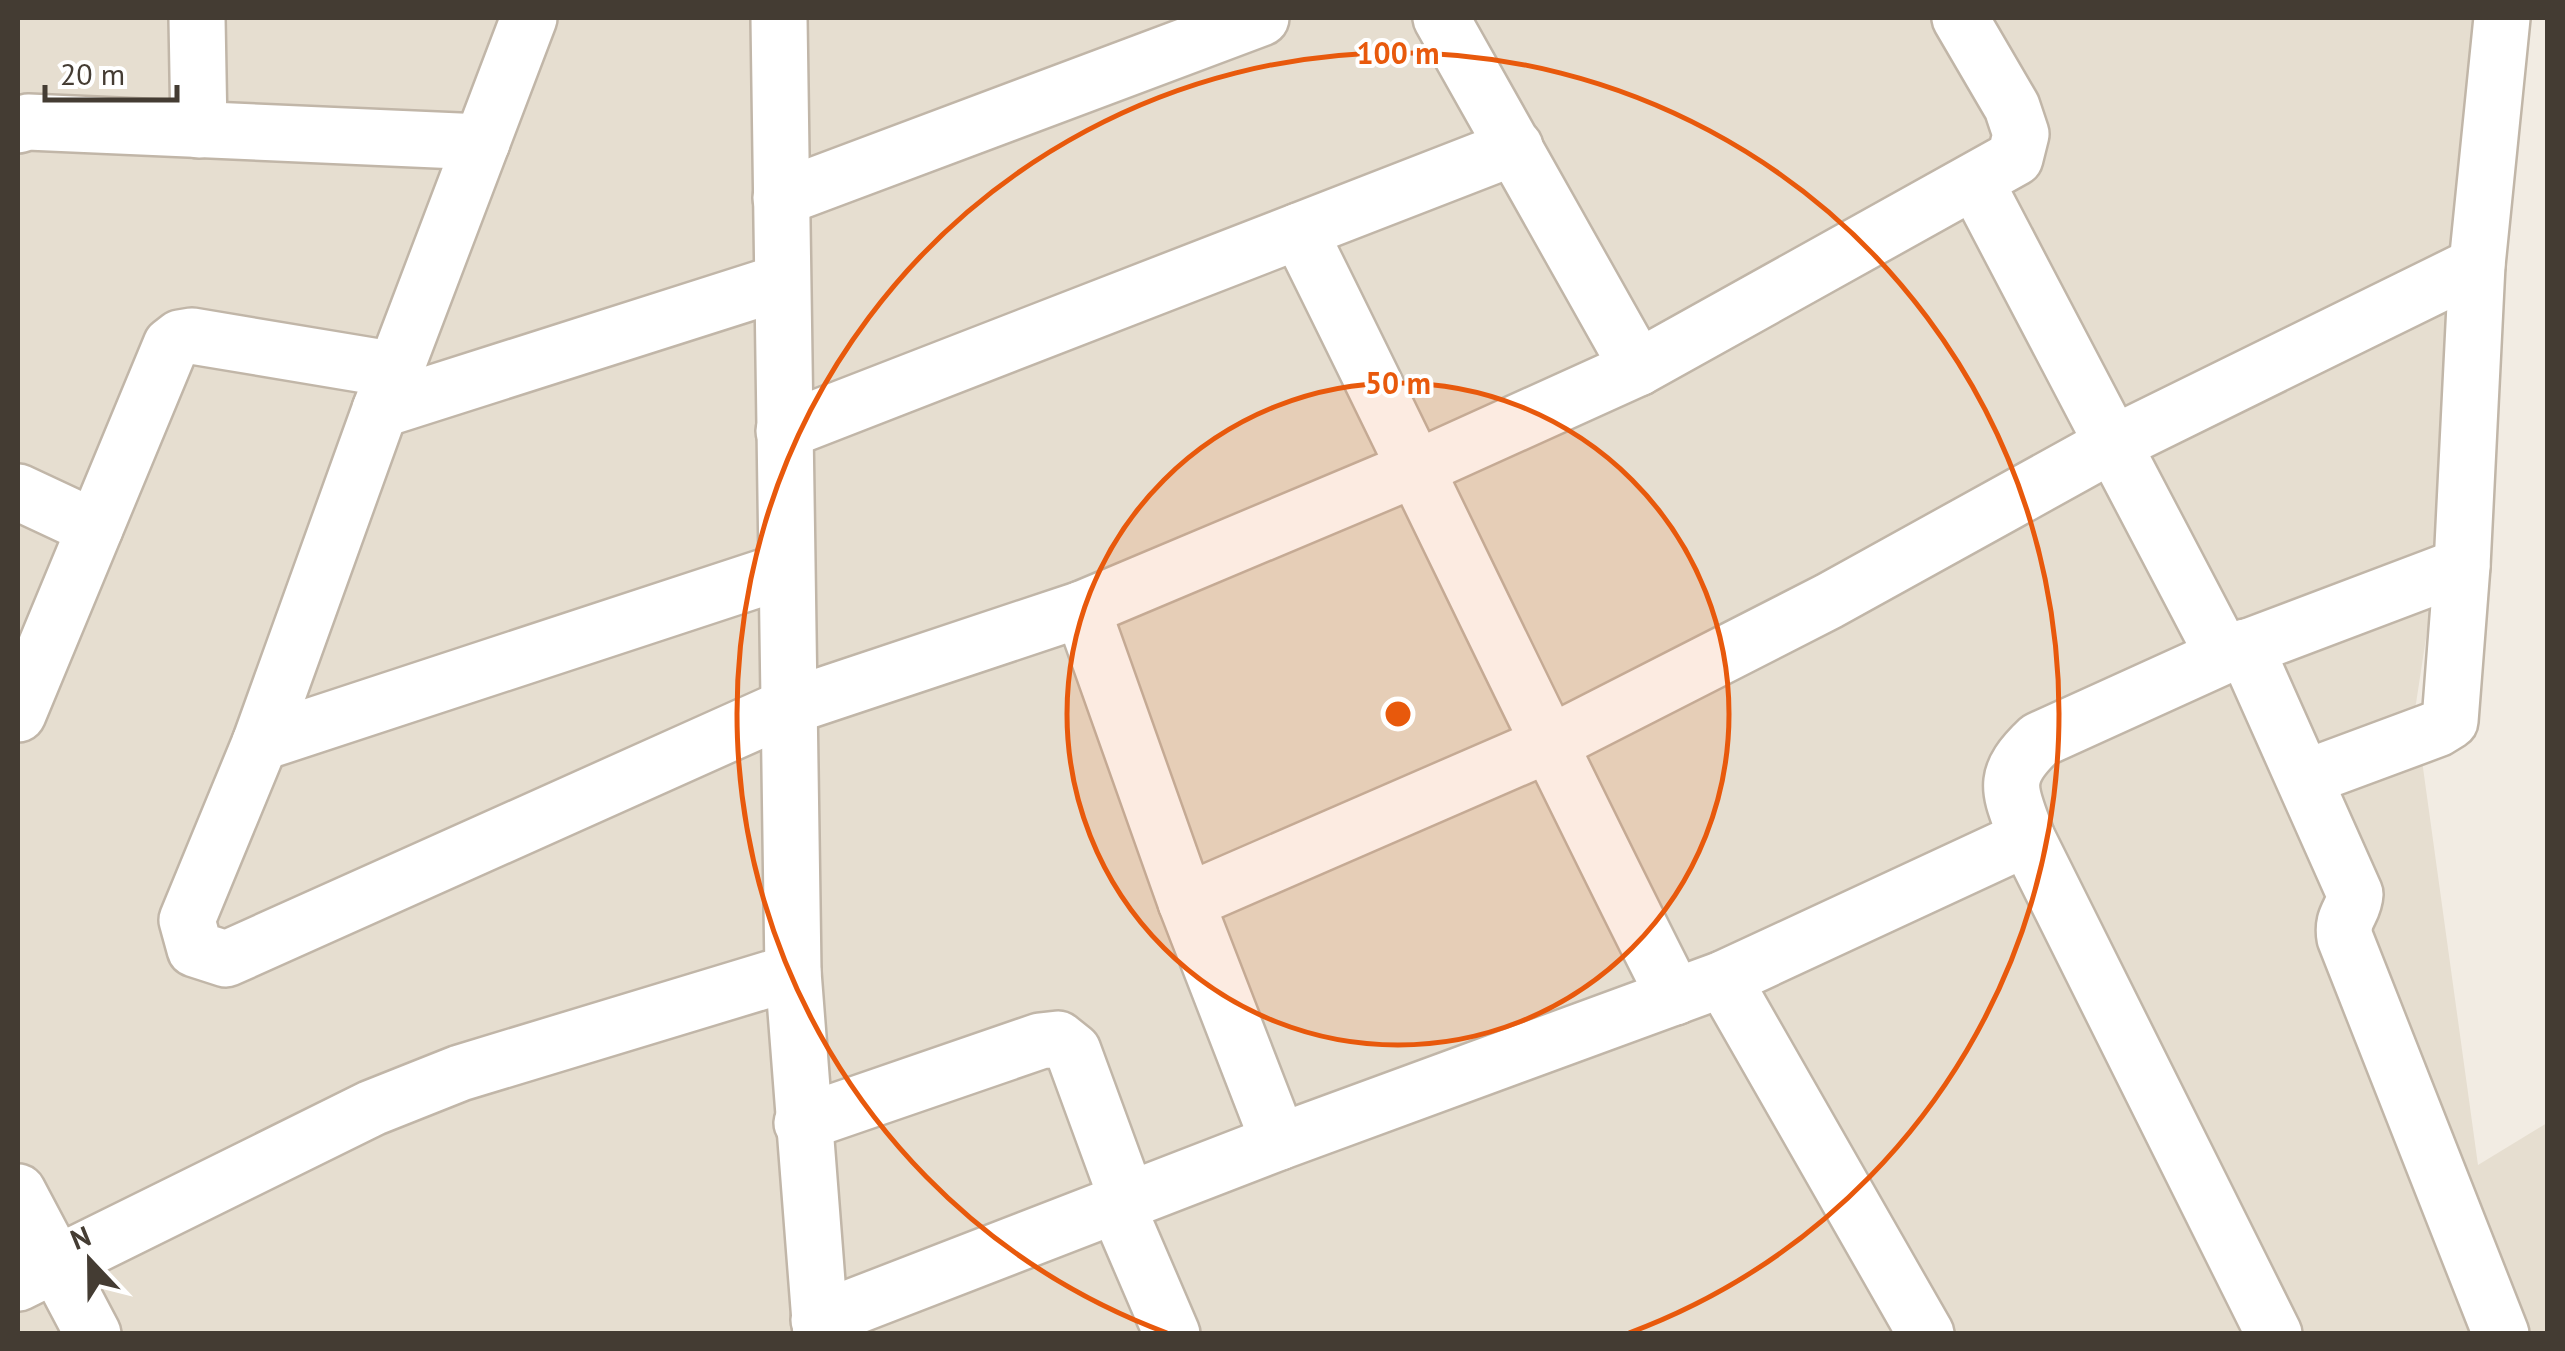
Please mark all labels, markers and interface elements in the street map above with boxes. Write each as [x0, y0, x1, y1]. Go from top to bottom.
text: 100 m [1357, 33, 1439, 72]
scale bar [45, 40, 178, 102]
text: 20 m [60, 54, 125, 93]
text: 50 m [1365, 363, 1431, 402]
centre of rings [1380, 696, 1416, 732]
north arrow [40, 1211, 140, 1311]
text: N [65, 1217, 96, 1258]

